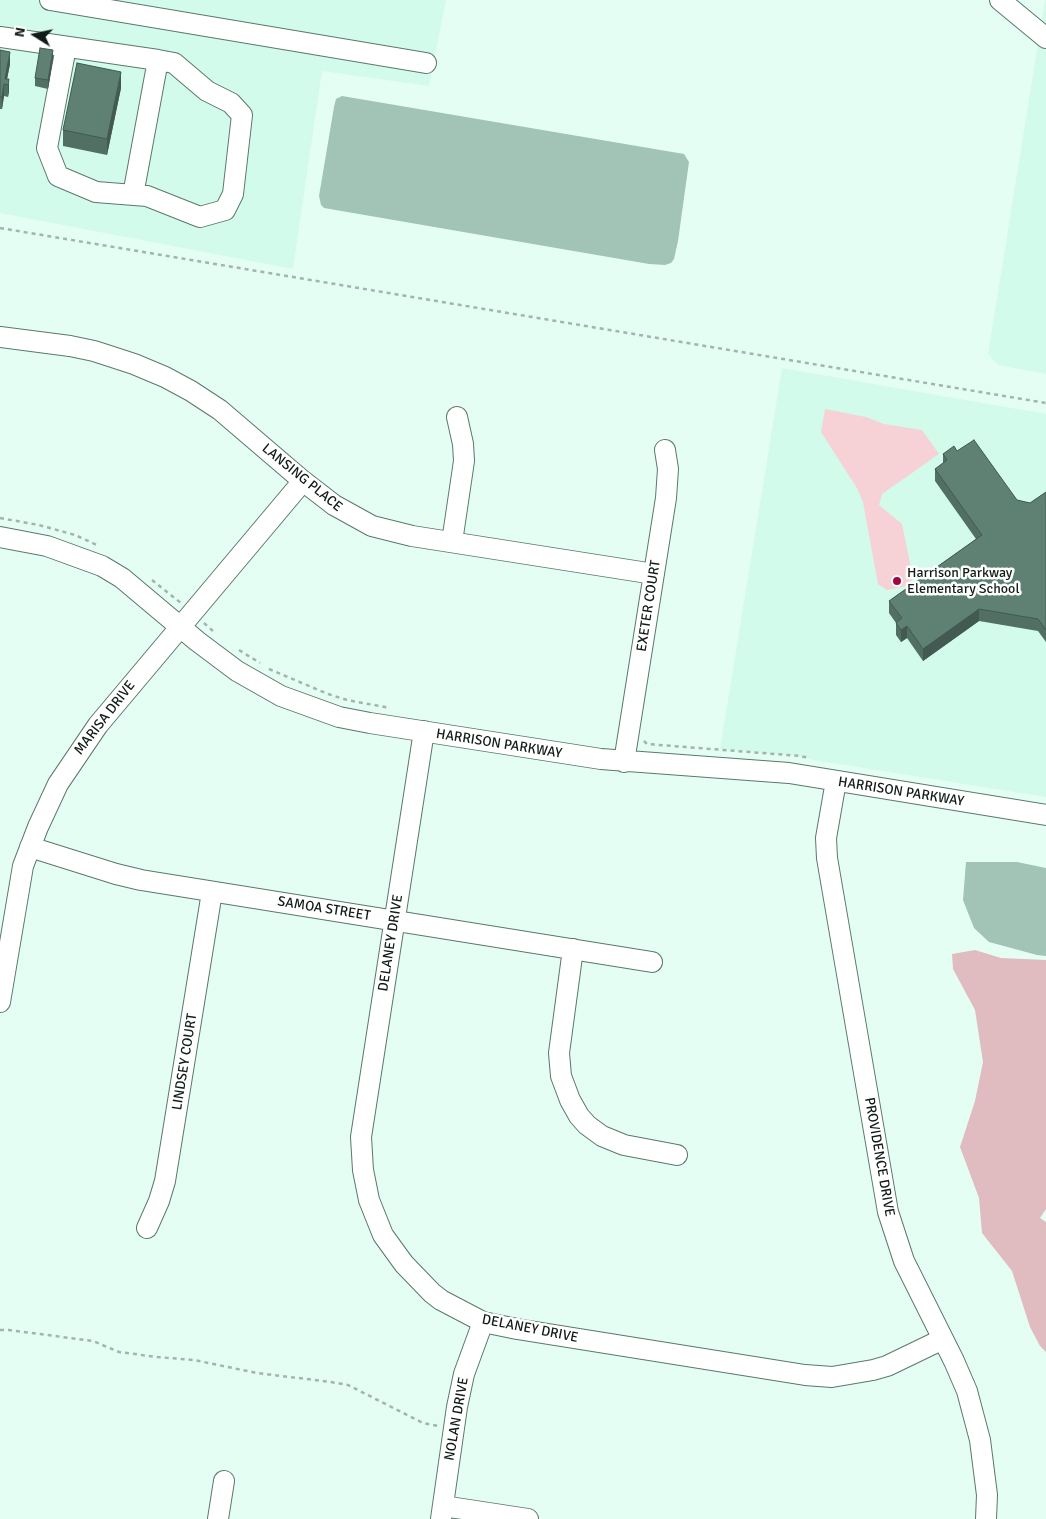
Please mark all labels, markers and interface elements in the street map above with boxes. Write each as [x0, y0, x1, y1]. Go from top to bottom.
north arrow [10, 10, 60, 60]
text: N [11, 26, 29, 39]
street label: LANSING PLACE [258, 440, 346, 516]
street label: EXETER COURT [633, 559, 665, 653]
place label: Harrison Parkway Elementary School [907, 565, 1020, 598]
marker: Harrison Parkway Elementary School [891, 575, 903, 587]
street label: MARISA DRIVE [71, 678, 139, 758]
street label: HARRISON PARKWAY [435, 726, 563, 762]
street label: HARRISON PARKWAY [837, 774, 965, 810]
street label: SAMOA STREET [276, 893, 372, 925]
street label: DELANEY DRIVE [375, 893, 407, 993]
street label: LINDSEY COURT [169, 1012, 201, 1112]
street label: PROVIDENCE DRIVE [860, 1096, 898, 1218]
street label: DELANEY DRIVE [480, 1311, 580, 1347]
street label: NOLAN DRIVE [441, 1376, 473, 1462]

